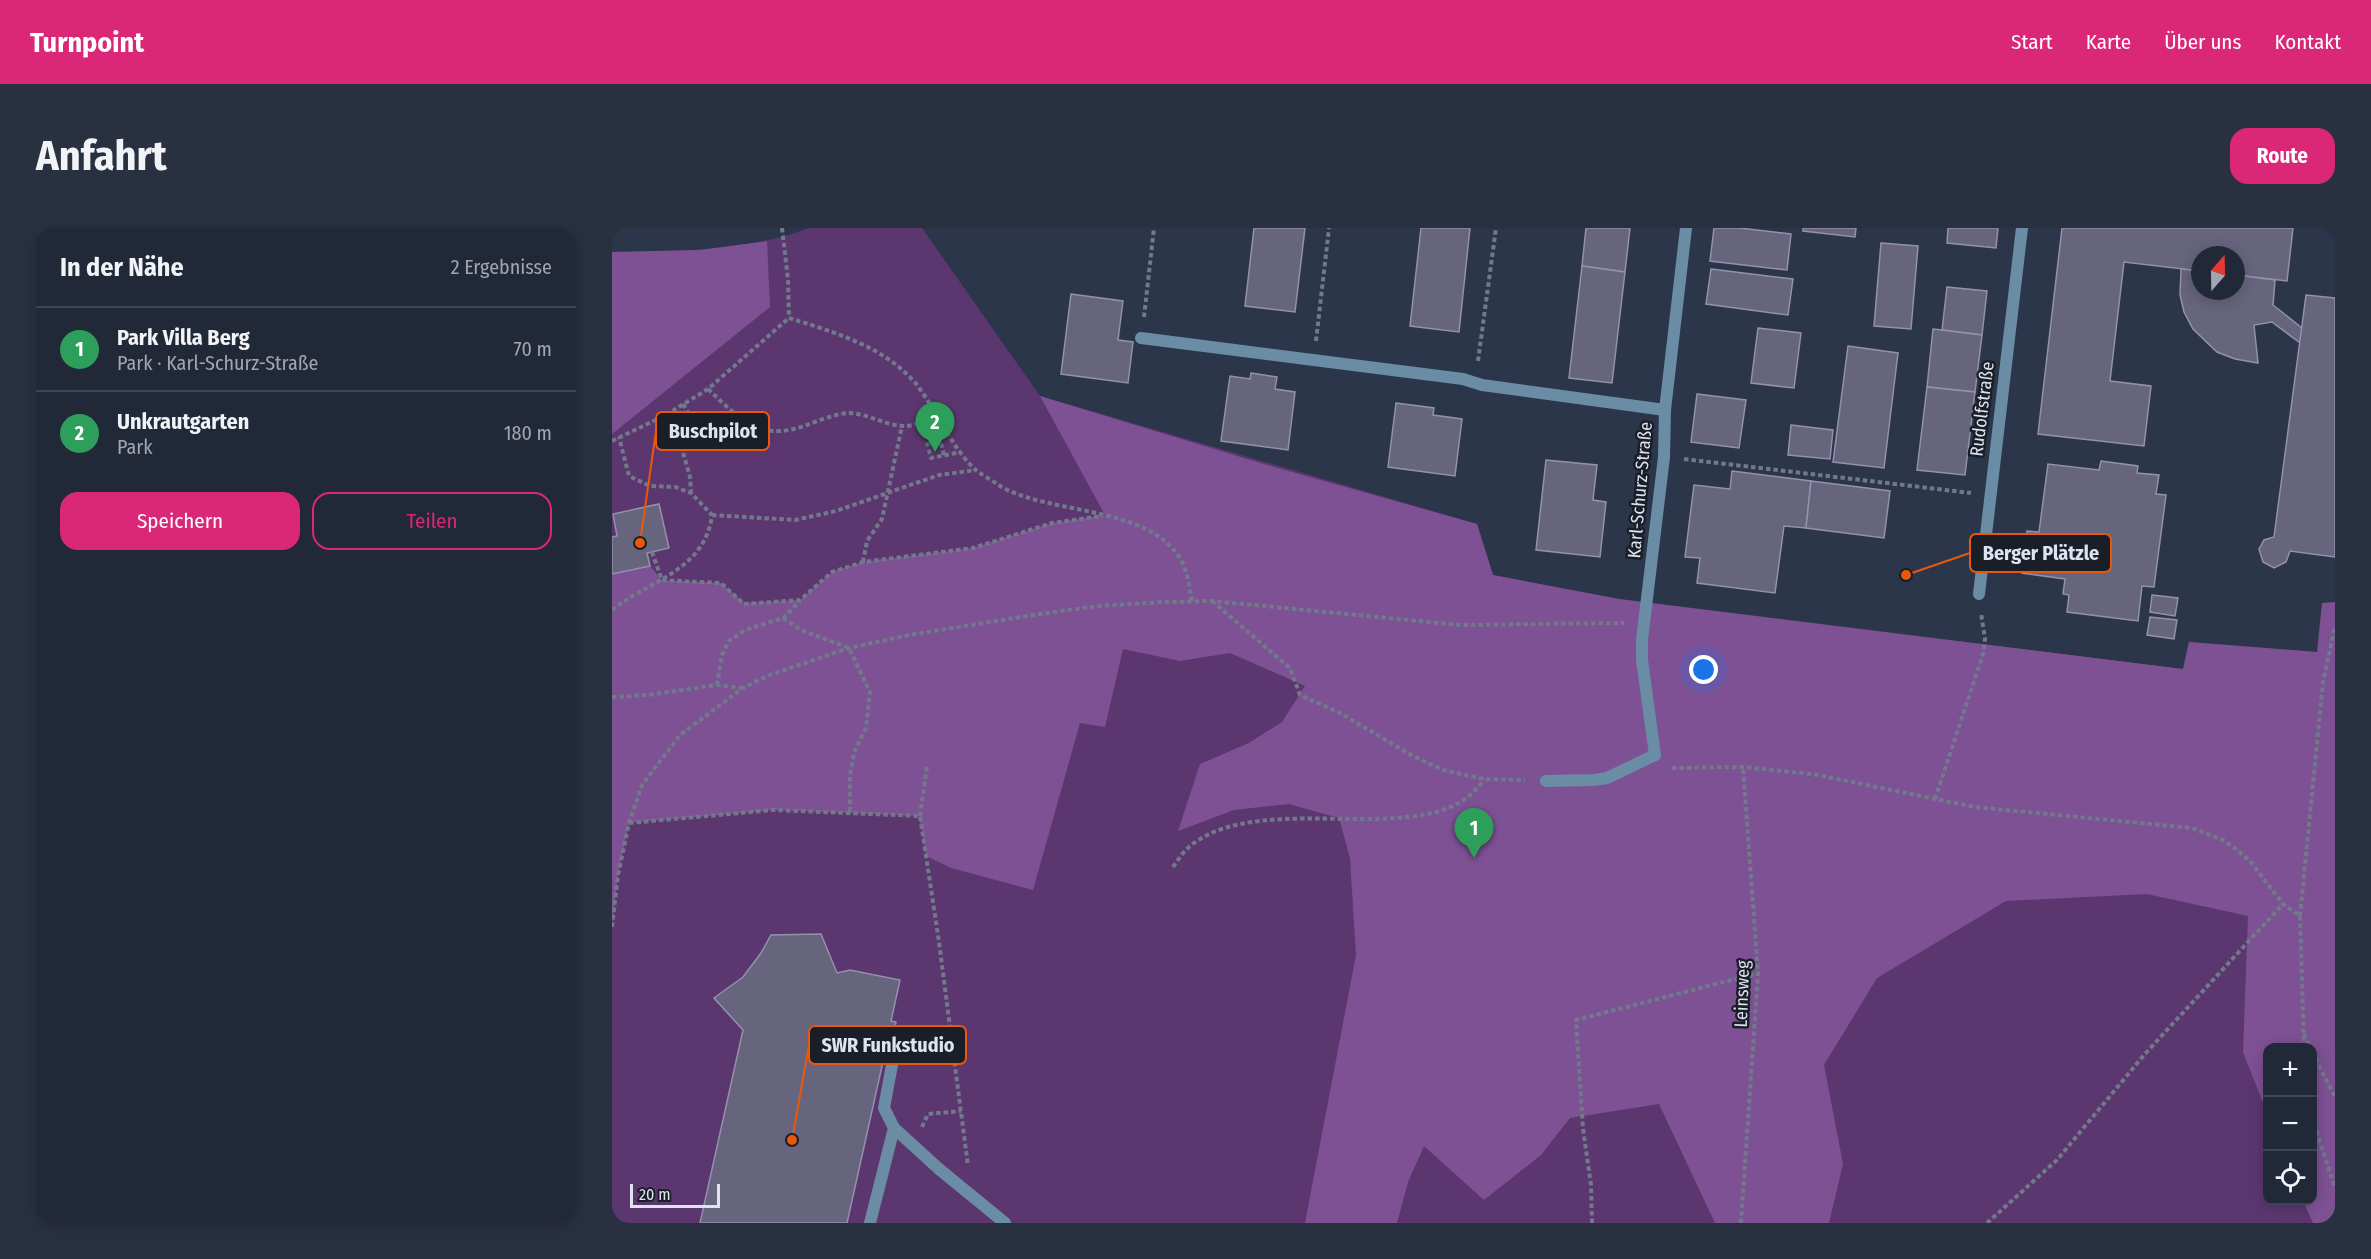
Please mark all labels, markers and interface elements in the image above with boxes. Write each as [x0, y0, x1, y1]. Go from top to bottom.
text: Turnpoint [30, 26, 144, 59]
text: Start [2011, 29, 2053, 55]
text: Karte [2086, 29, 2131, 55]
text: Über uns [2164, 29, 2241, 55]
text: Kontakt [2274, 29, 2341, 55]
button: Route [2230, 128, 2335, 184]
text: Anfahrt [36, 131, 167, 181]
north arrow [2191, 246, 2245, 300]
text: In der Nähe [60, 252, 184, 283]
text: 2 Ergebnisse [451, 255, 552, 279]
text: Park Villa Berg [117, 324, 250, 351]
text: 1 [75, 337, 84, 361]
text: 70 m [514, 337, 552, 361]
text: Park · Karl-Schurz-Straße [117, 351, 318, 375]
street label: Rudolfstraße [1965, 360, 1999, 458]
pin: 2 [916, 402, 954, 452]
text: Unkrautgarten [117, 408, 249, 435]
callout: Buschpilot [656, 412, 769, 450]
text: Buschpilot [669, 419, 758, 443]
text: 2 [75, 421, 84, 445]
text: 180 m [504, 421, 552, 445]
street label: Karl-Schurz-Straße [1623, 421, 1657, 559]
text: Park [117, 435, 153, 459]
button: Speichern [60, 492, 300, 550]
button: Teilen [312, 492, 552, 550]
callout: Berger Plätzle [1970, 534, 2111, 572]
text: Berger Plätzle [1983, 541, 2099, 565]
your location [1689, 655, 1718, 684]
pin: 1 [1454, 808, 1494, 858]
street label: Leinsweg [1730, 960, 1754, 1028]
callout: SWR Funkstudio [809, 1026, 966, 1064]
text: SWR Funkstudio [822, 1033, 955, 1057]
map controls [2263, 1043, 2317, 1205]
button: + [2263, 1043, 2317, 1097]
button: − [2263, 1097, 2317, 1151]
button: locate [2263, 1151, 2317, 1205]
scale bar [630, 1181, 720, 1208]
text: 20 m [639, 1185, 670, 1204]

